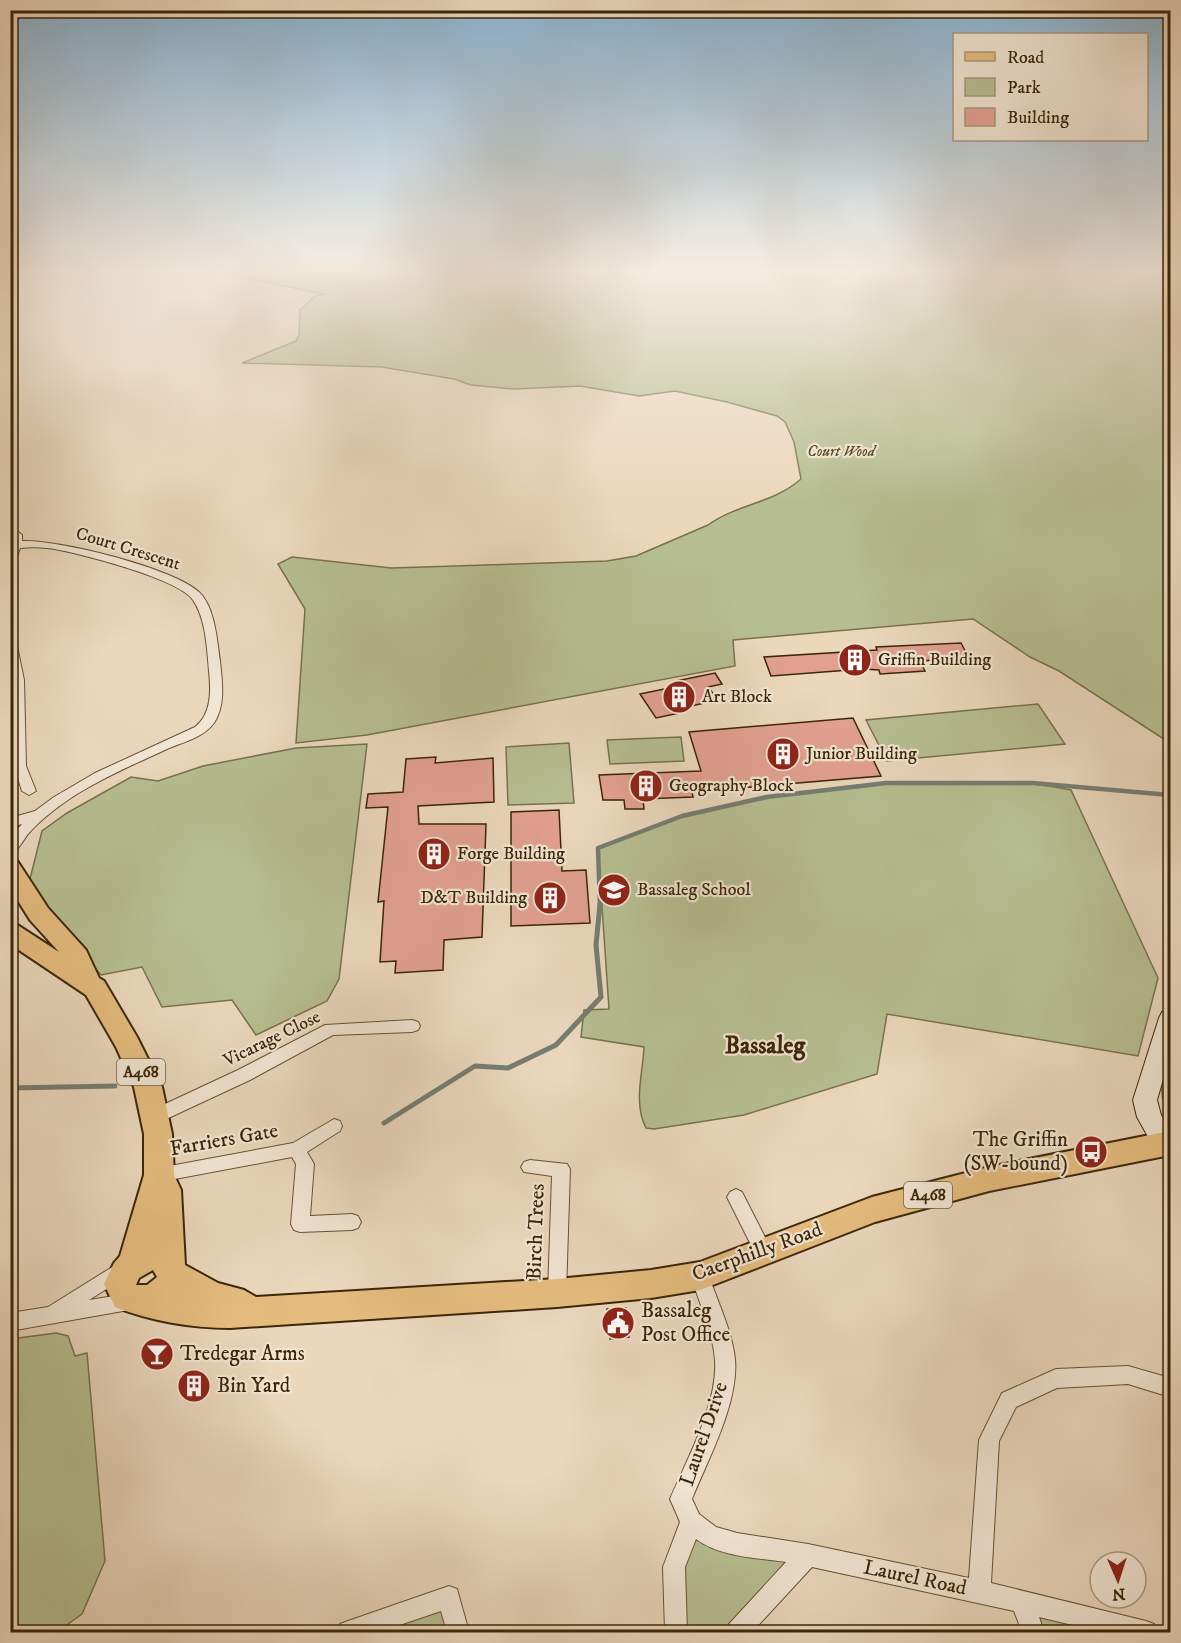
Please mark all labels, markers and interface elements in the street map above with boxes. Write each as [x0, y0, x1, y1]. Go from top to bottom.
legend [953, 33, 1148, 141]
text: Road [1007, 47, 1044, 69]
text: Park [1007, 77, 1041, 99]
text: Building [1007, 107, 1069, 129]
park label: Court Wood [807, 442, 878, 461]
street label: Court Crescent [73, 523, 183, 575]
building icon: Griffin Building [837, 642, 873, 678]
place label: Griffin Building [878, 649, 991, 671]
building icon: Art Block [661, 679, 697, 715]
place label: Art Block [702, 686, 772, 708]
building icon: Junior Building [765, 736, 801, 772]
place label: Junior Building [804, 743, 917, 765]
building icon: Geography Block [628, 768, 664, 804]
place label: Geography Block [669, 775, 794, 797]
building icon: Forge Building [416, 836, 452, 872]
place label: Forge Building [457, 843, 565, 865]
school or university icon: Bassaleg School [596, 872, 632, 908]
place label: Bassaleg School [637, 879, 751, 901]
building icon: D&T Building [532, 880, 568, 916]
place label: D&T Building [420, 887, 527, 909]
street label: Vicarage Close [219, 1006, 324, 1072]
district label: Bassaleg [725, 1031, 806, 1061]
road number: A468 [117, 1059, 165, 1085]
street label: Farriers Gate [168, 1118, 280, 1162]
place label: The Griffin (SW-bound) [964, 1127, 1068, 1177]
bus stop icon: The Griffin (SW-bound) [1073, 1134, 1109, 1170]
road number: A468 [904, 1182, 952, 1208]
street label: Birch Trees [521, 1183, 551, 1281]
street label: Caerphilly Road [688, 1216, 826, 1288]
place label: Bassaleg Post Office [641, 1298, 731, 1348]
public building icon: Bassaleg Post Office [600, 1305, 636, 1341]
bar icon: Tredegar Arms [139, 1336, 175, 1372]
place label: Tredegar Arms [180, 1341, 305, 1367]
building icon: Bin Yard [176, 1368, 212, 1404]
place label: Bin Yard [217, 1373, 291, 1399]
street label: Laurel Drive [674, 1378, 734, 1489]
north arrow [1088, 1550, 1148, 1610]
street label: Laurel Road [861, 1554, 970, 1602]
text: N [1112, 1584, 1126, 1604]

